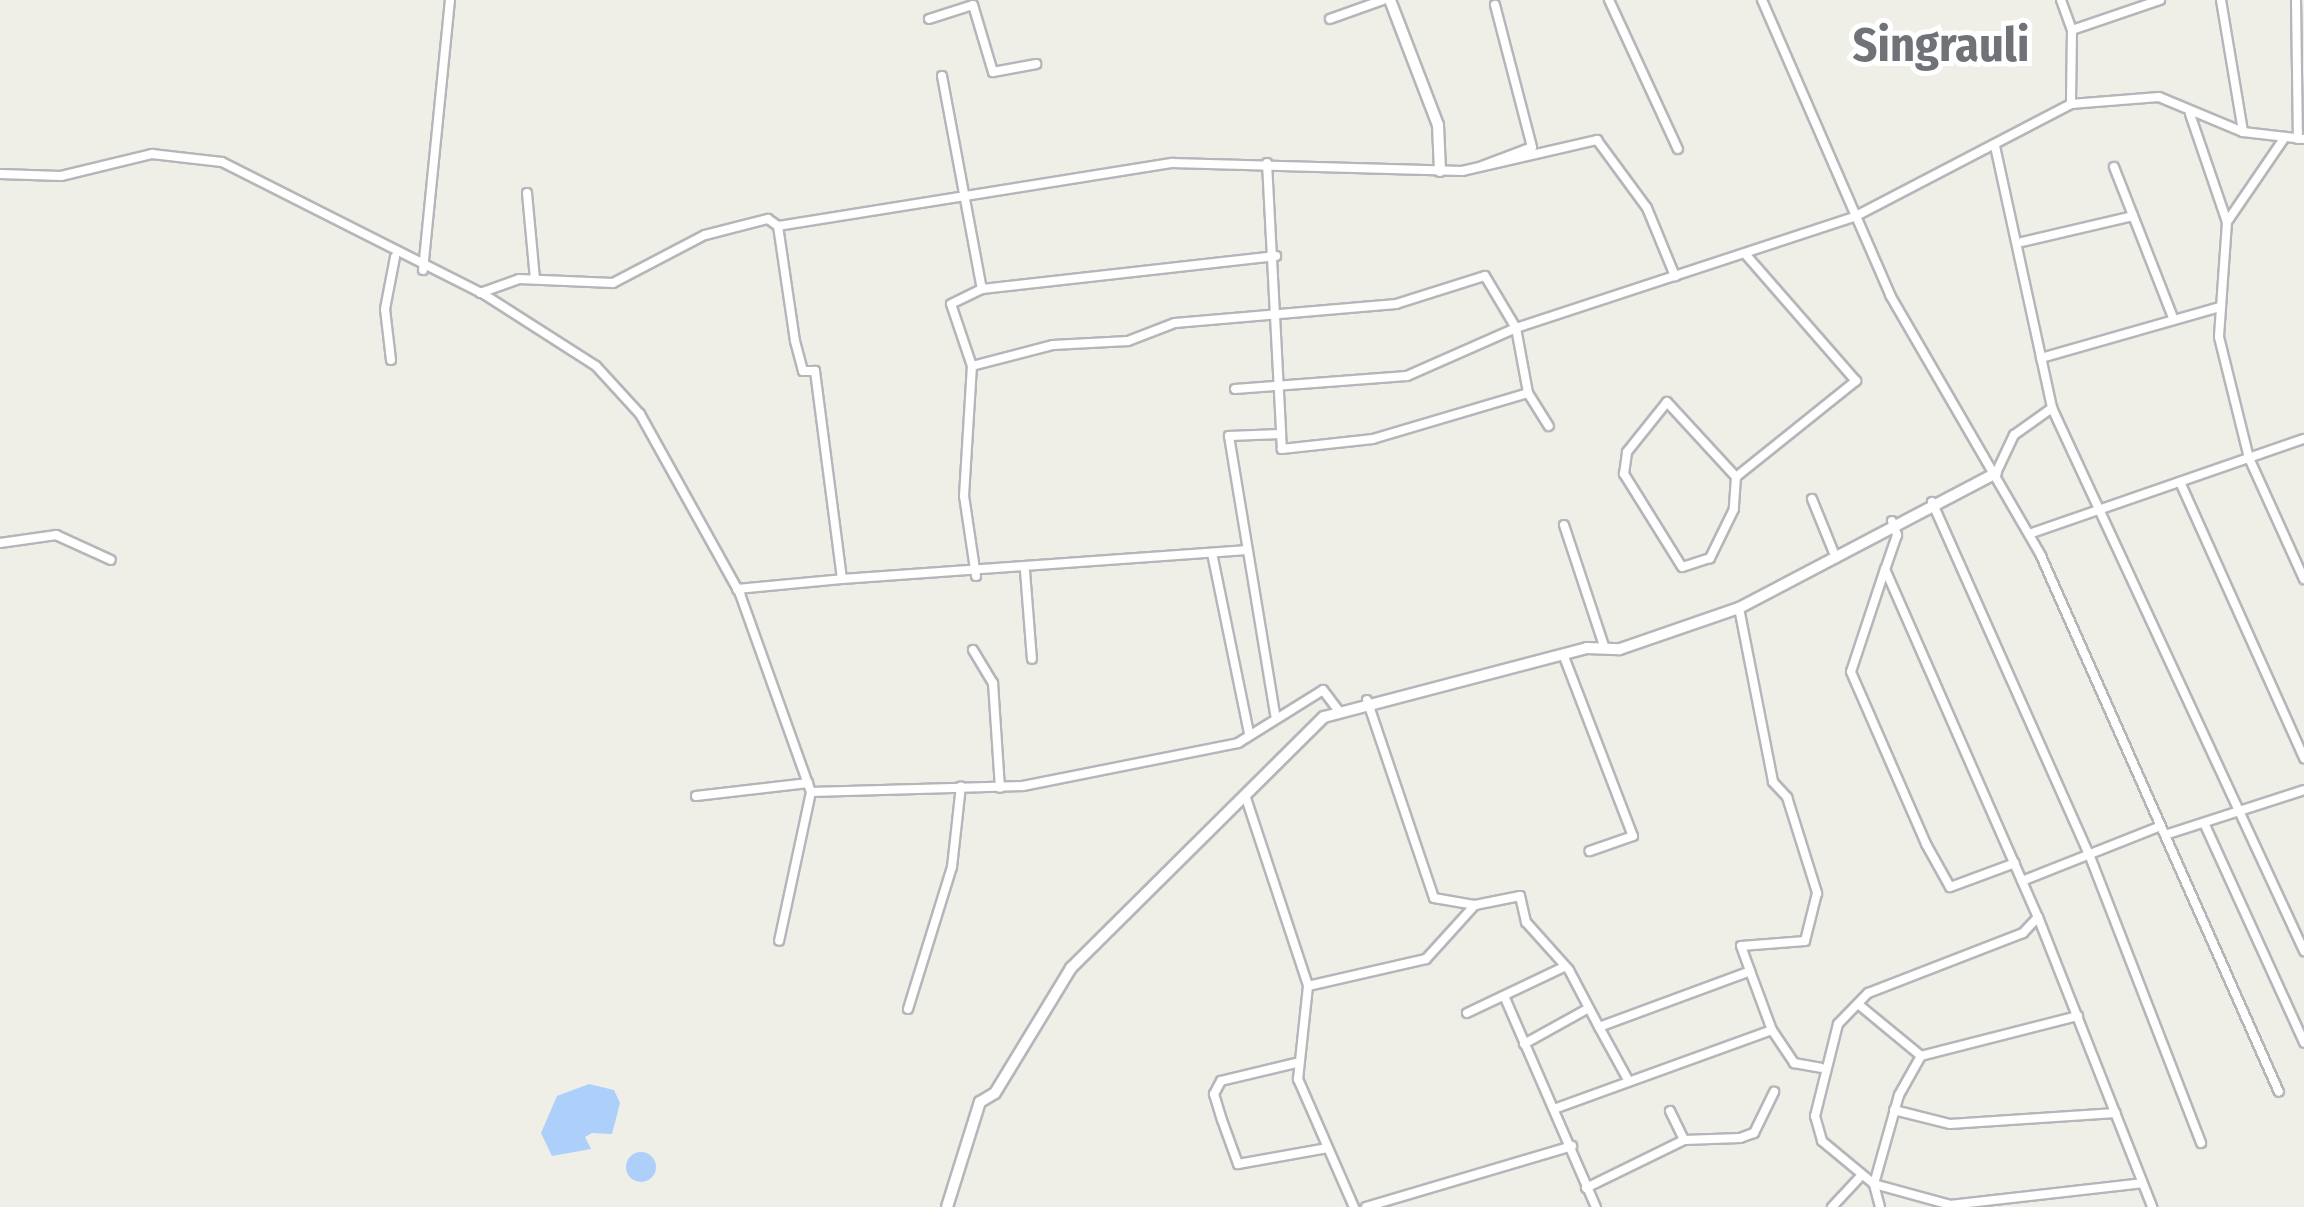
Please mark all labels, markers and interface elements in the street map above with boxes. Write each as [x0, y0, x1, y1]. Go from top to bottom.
district label: Singrauli [1853, 17, 2029, 75]

